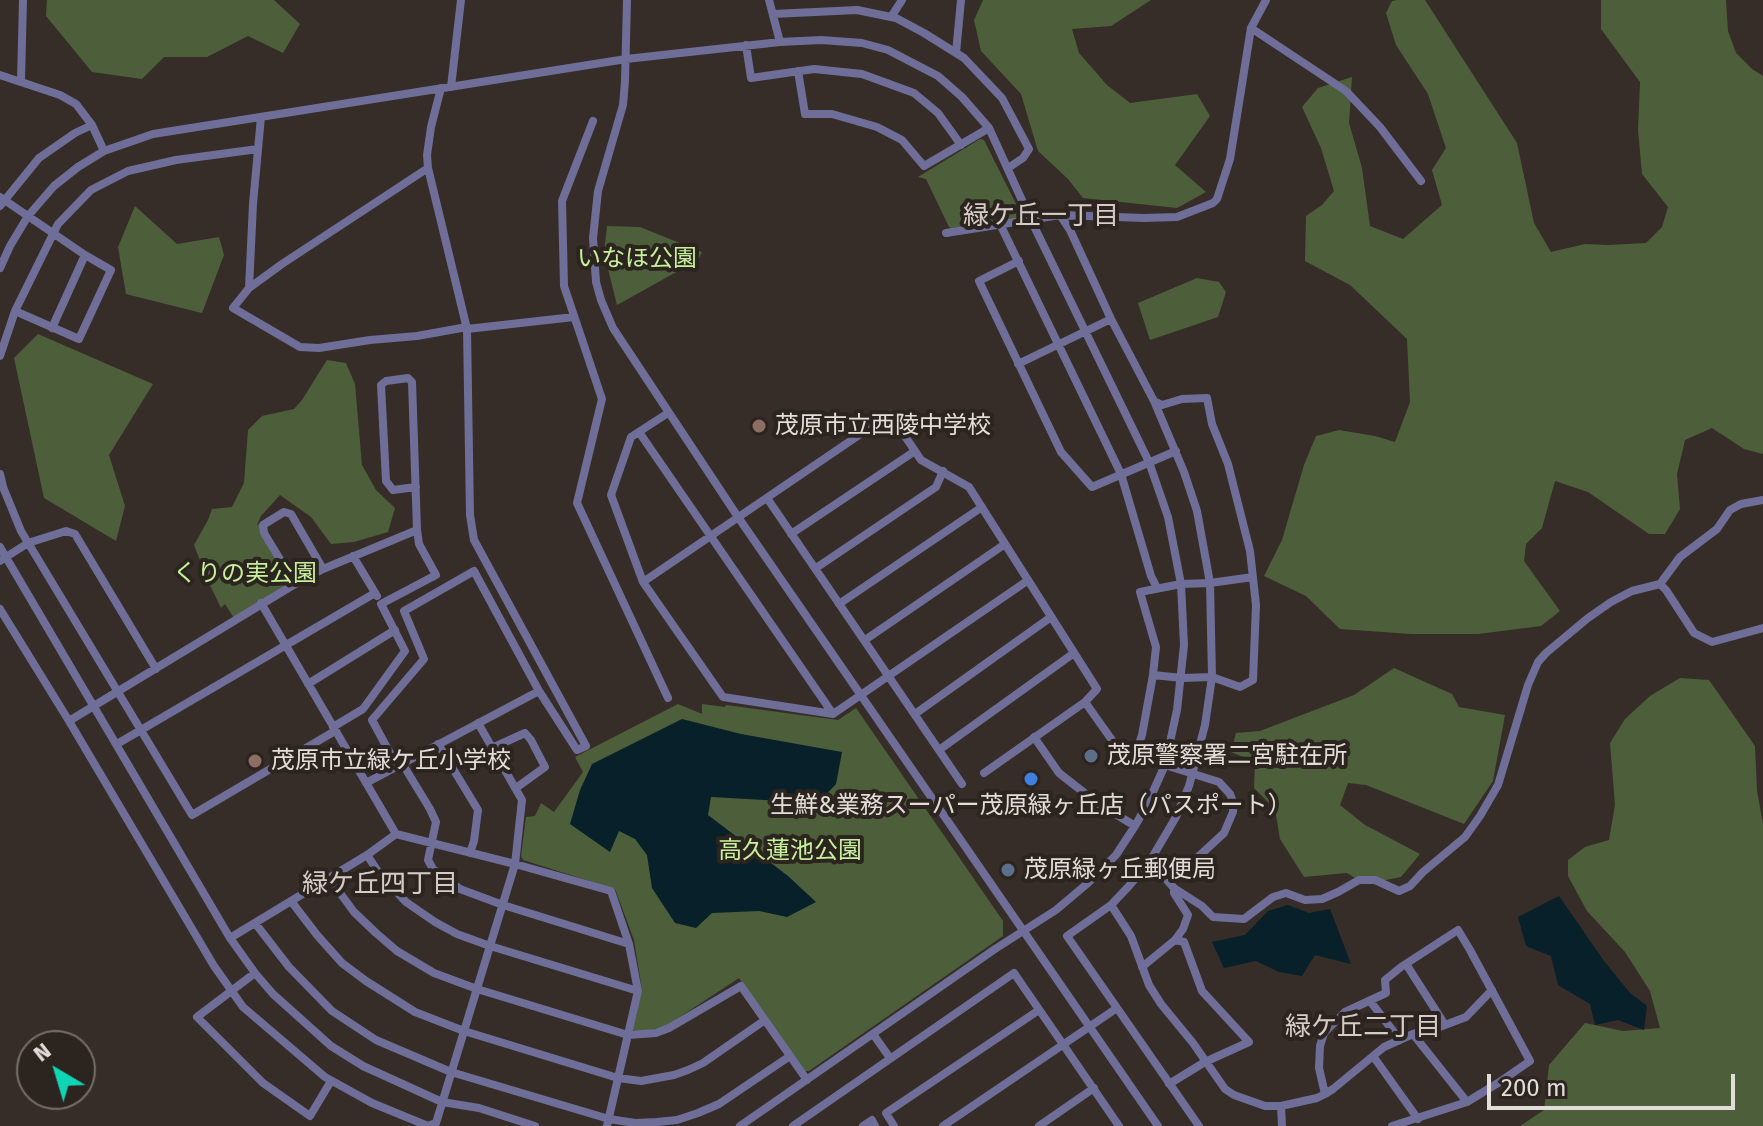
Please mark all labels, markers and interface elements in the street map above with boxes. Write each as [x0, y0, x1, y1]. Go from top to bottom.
district label: 緑ケ丘一丁目 [963, 201, 1119, 233]
park label: いなほ公園 [577, 245, 697, 273]
place label: 茂原市立西陵中学校 [775, 412, 991, 440]
marker: 茂原市立西陵中学校 [750, 417, 768, 435]
park label: くりの実公園 [173, 560, 317, 588]
place label: 茂原警察署二宮駐在所 [1107, 742, 1347, 770]
place label: 茂原市立緑ケ丘小学校 [271, 747, 511, 775]
marker: 茂原警察署二宮駐在所 [1082, 747, 1100, 765]
marker: 茂原市立緑ケ丘小学校 [246, 752, 264, 770]
marker: 生鮮&業務スーパー茂原緑ヶ丘店（パスポート） [1022, 770, 1040, 788]
place label: 生鮮&業務スーパー茂原緑ヶ丘店（パスポート） [770, 792, 1292, 820]
park label: 高久蓮池公園 [718, 837, 862, 865]
place label: 茂原緑ヶ丘郵便局 [1024, 856, 1216, 884]
marker: 茂原緑ヶ丘郵便局 [999, 861, 1017, 879]
district label: 緑ケ丘四丁目 [302, 869, 458, 901]
district label: 緑ケ丘二丁目 [1285, 1012, 1441, 1044]
north arrow [16, 1030, 96, 1110]
text: N [28, 1037, 56, 1067]
scale bar [1491, 1058, 1739, 1108]
text: 200 m [1501, 1074, 1567, 1102]

